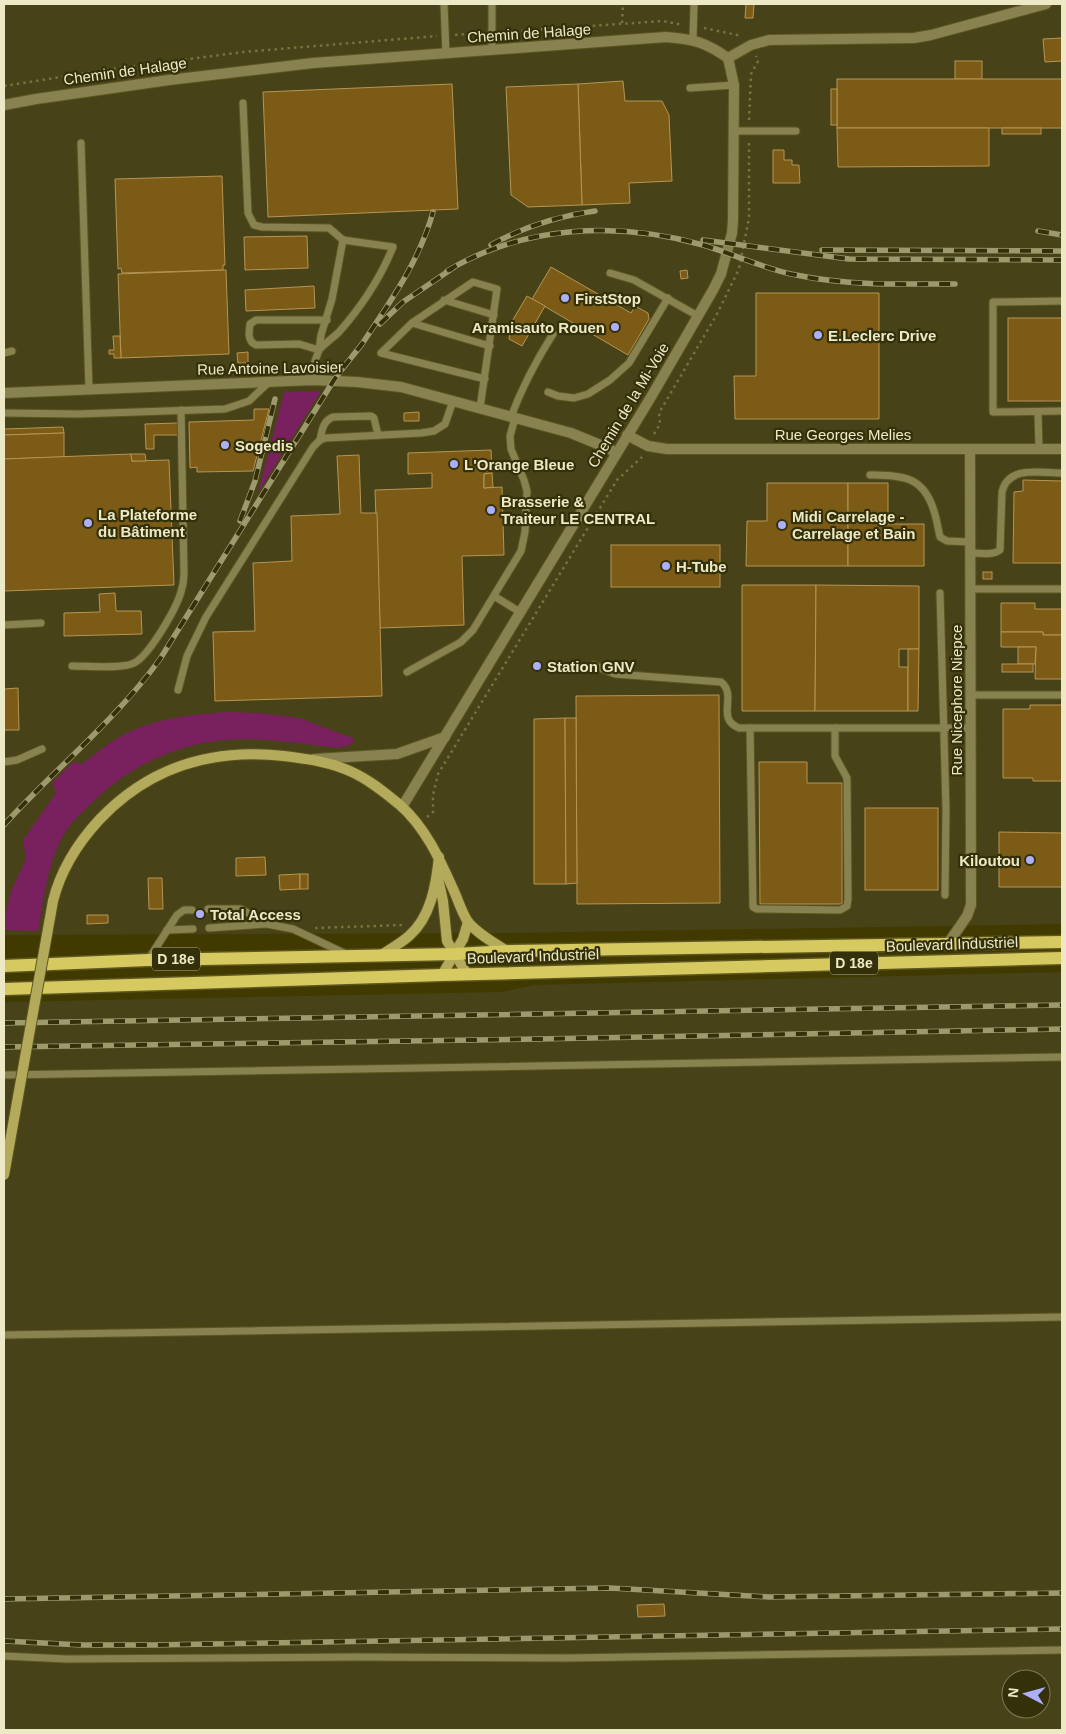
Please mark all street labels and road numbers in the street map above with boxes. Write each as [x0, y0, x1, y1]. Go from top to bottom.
street label: Chemin de Halage [466, 20, 592, 46]
street label: Chemin de Halage [62, 54, 188, 88]
street label: Chemin de la Mi-Voie [584, 340, 672, 470]
street label: Rue Antoine Lavoisier [197, 358, 343, 378]
street label: Rue Georges Melies [775, 426, 911, 443]
street label: Rue Nicephore Niepce [948, 625, 965, 775]
street label: Boulevard Industriel [885, 933, 1019, 955]
street label: Boulevard Industriel [466, 945, 600, 967]
road number: D 18e [152, 948, 200, 971]
road number: D 18e [830, 951, 878, 974]

